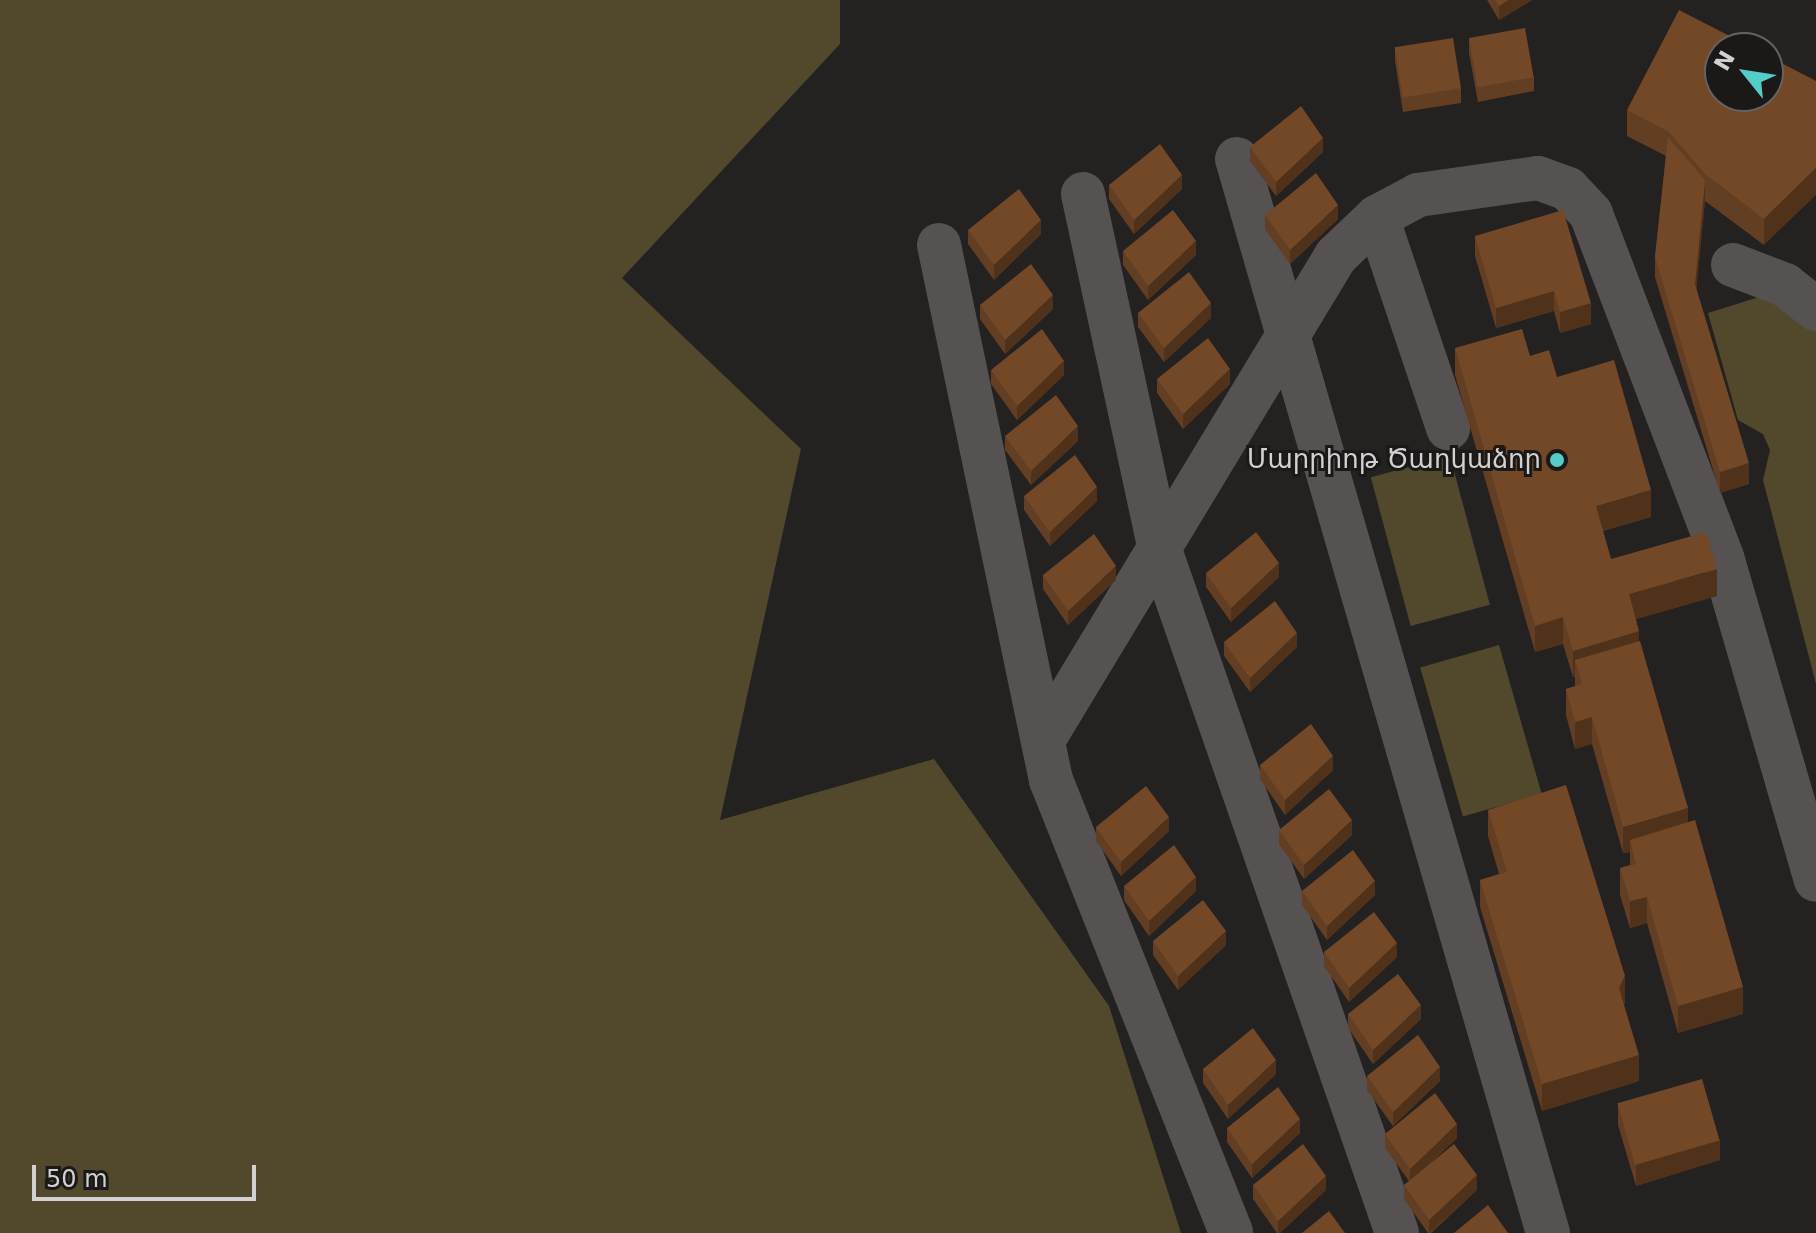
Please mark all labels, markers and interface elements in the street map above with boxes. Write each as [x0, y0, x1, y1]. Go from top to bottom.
north arrow [1704, 32, 1784, 112]
text: N [1709, 47, 1740, 75]
place label: Մարրիոթ Ծաղկաձոր [1247, 444, 1541, 476]
marker: Մարրիոթ Ծաղկաձոր [1548, 451, 1566, 469]
scale bar [36, 1149, 260, 1199]
text: 50 m [46, 1165, 108, 1193]

